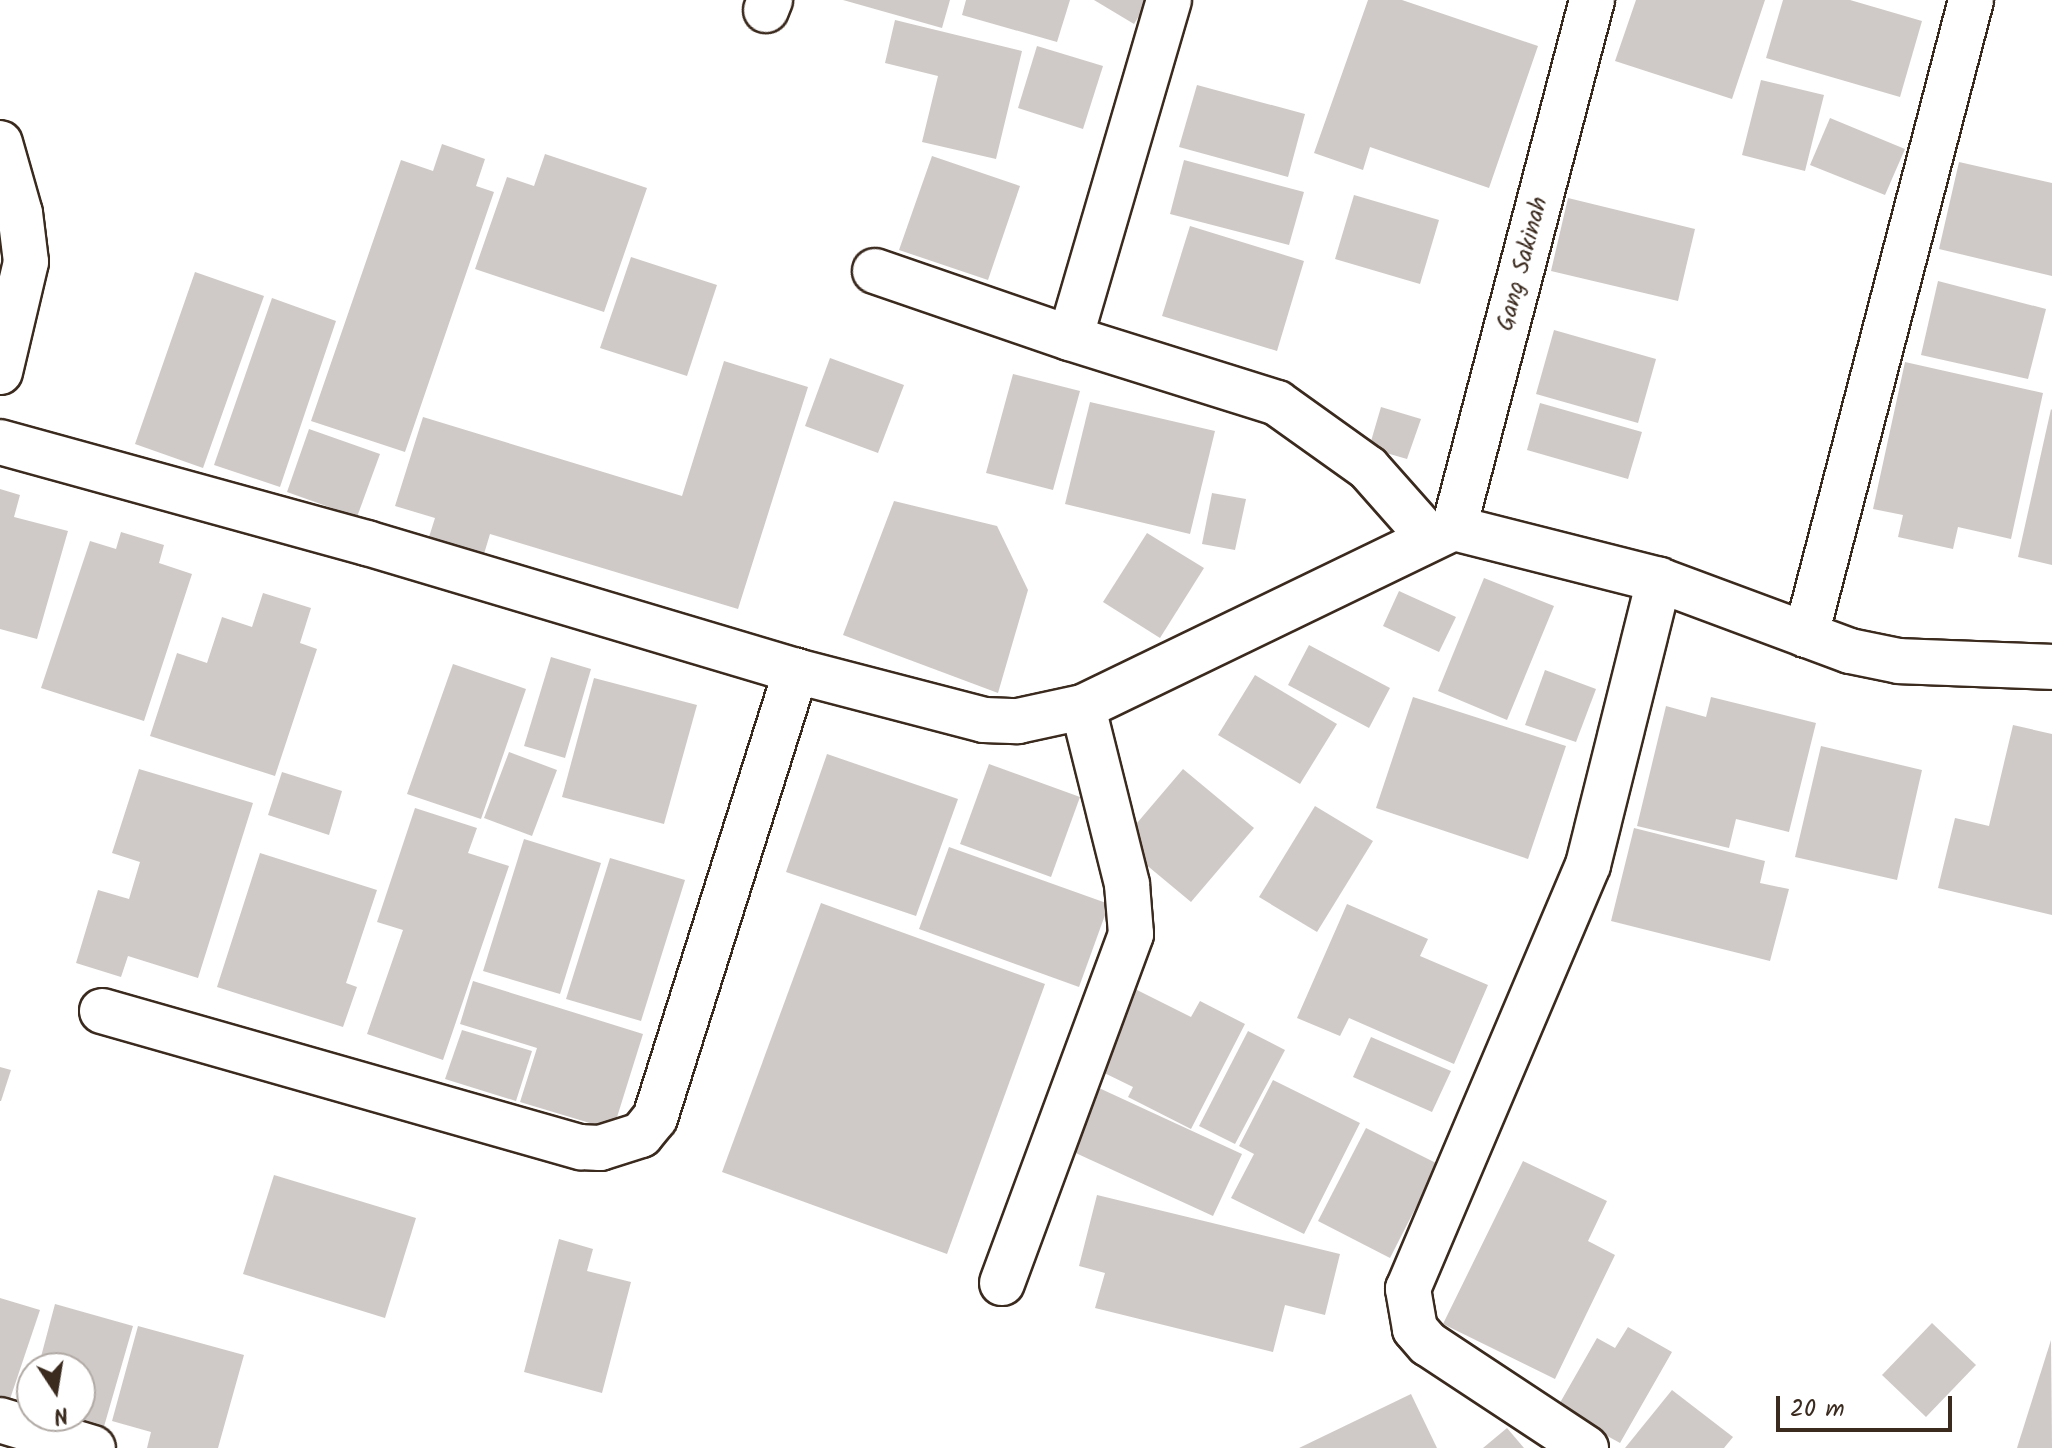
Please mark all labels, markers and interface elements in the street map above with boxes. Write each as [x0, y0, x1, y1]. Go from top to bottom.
street label: Gang Sakinah [1491, 194, 1555, 334]
north arrow [16, 1352, 96, 1432]
scale bar [1780, 1380, 1956, 1430]
text: 20 m [1790, 1390, 1845, 1429]
text: N [50, 1395, 71, 1433]

